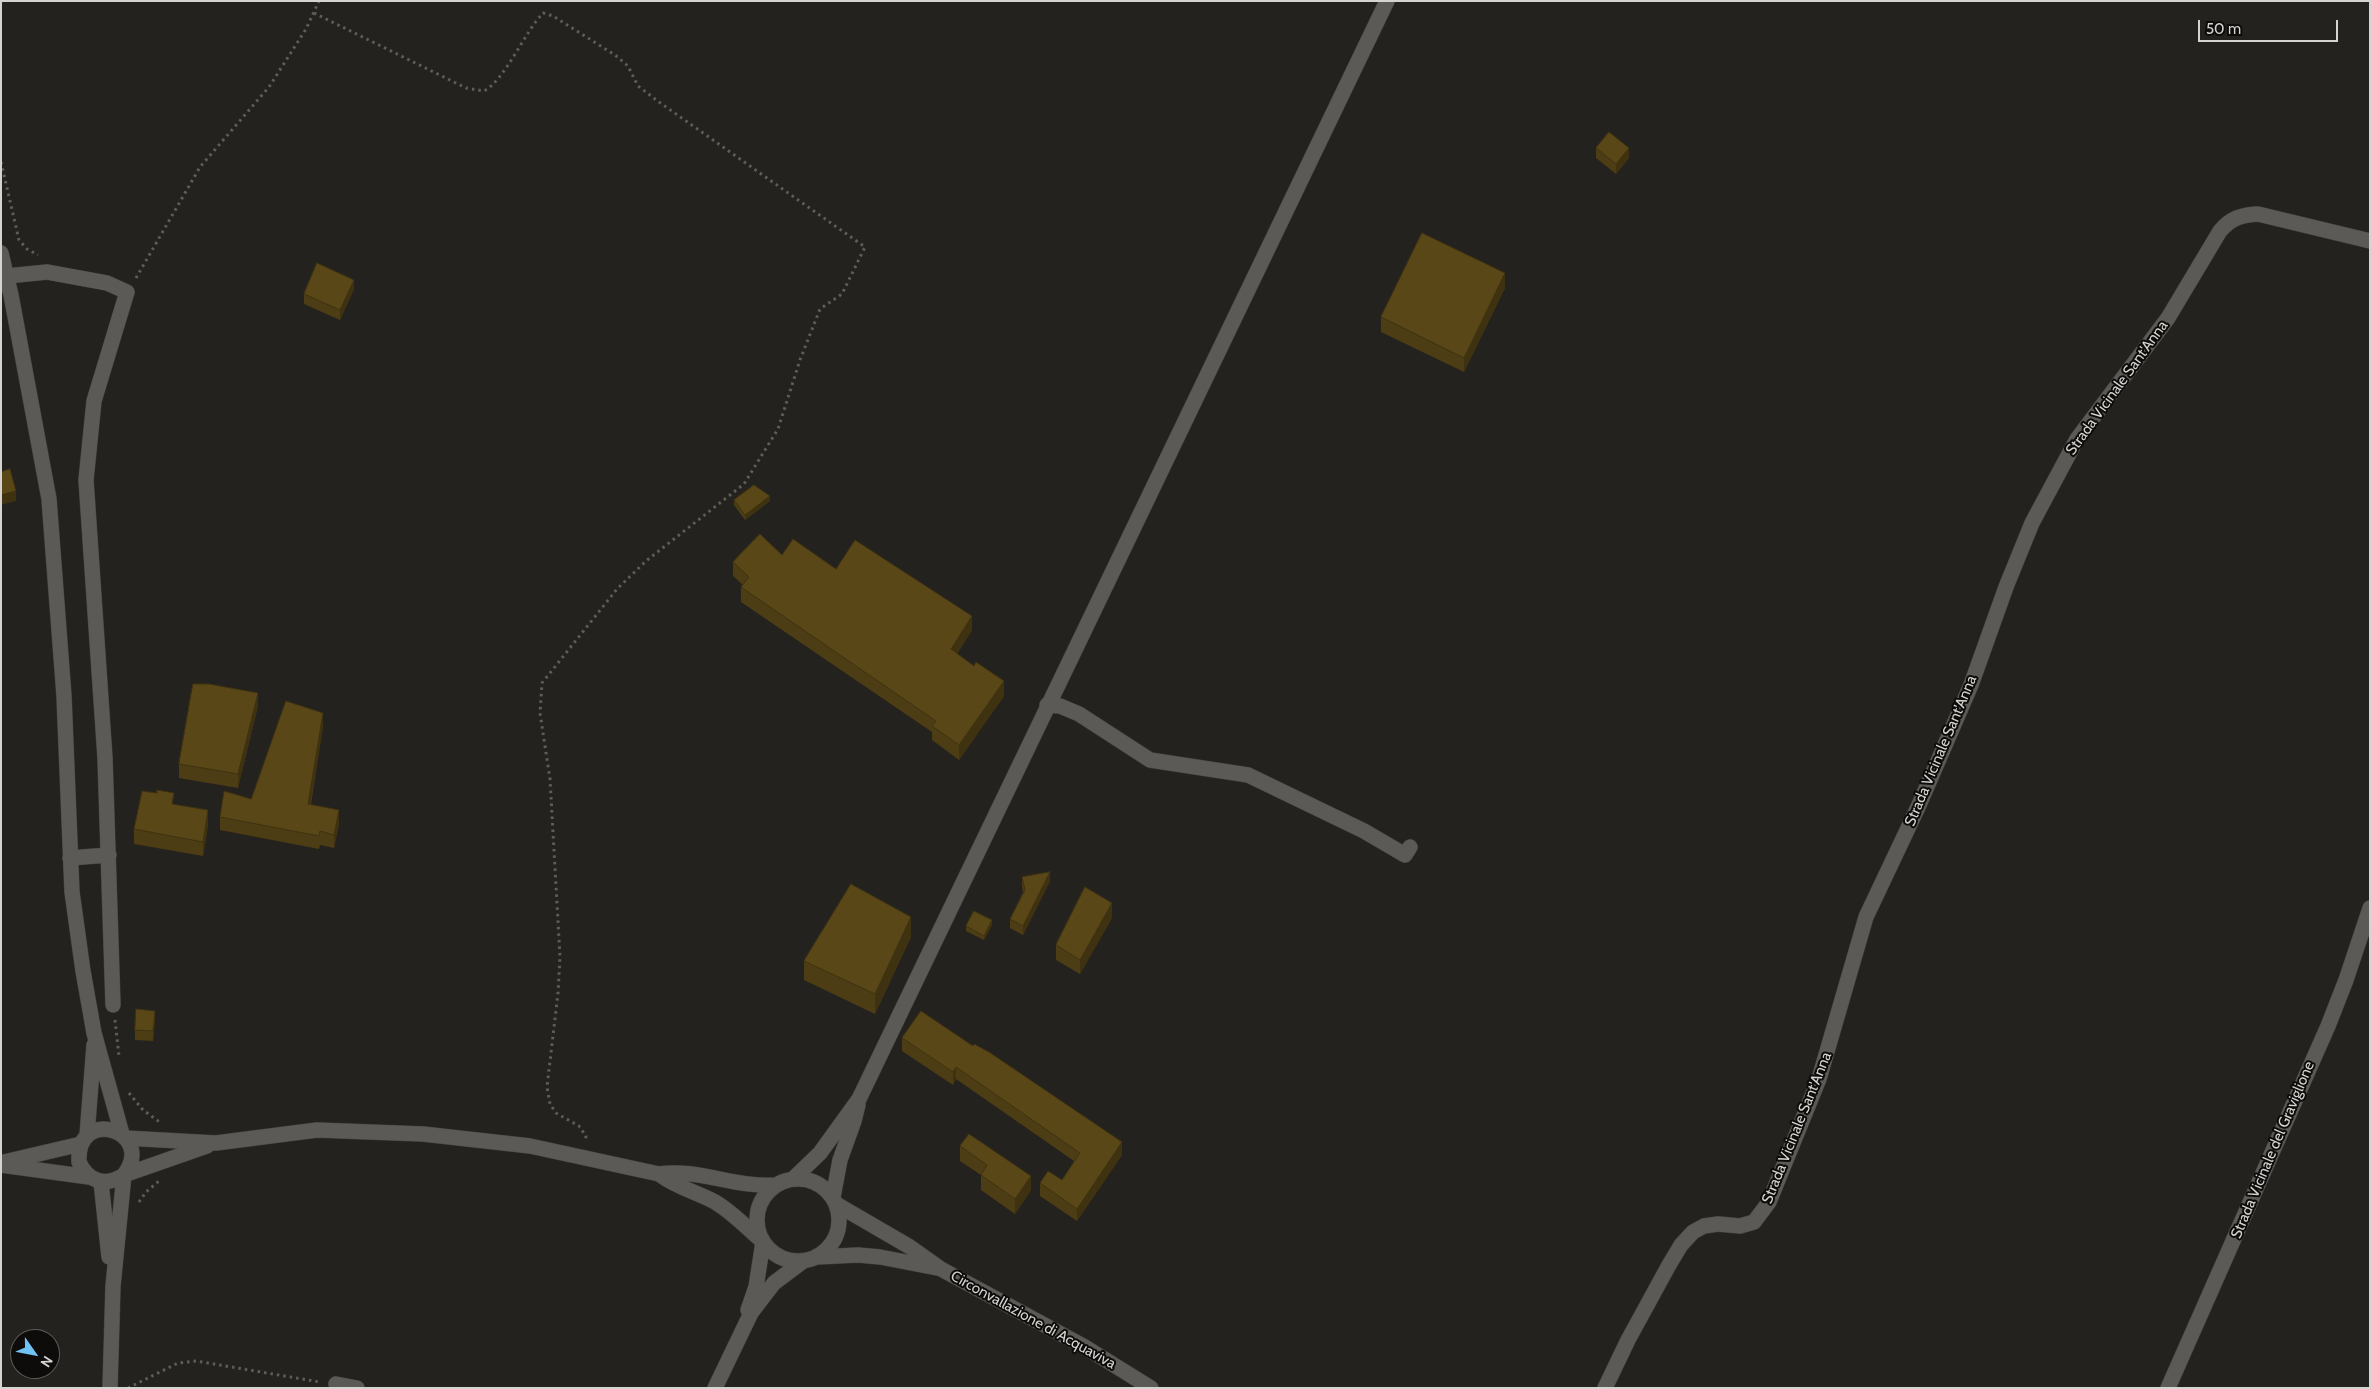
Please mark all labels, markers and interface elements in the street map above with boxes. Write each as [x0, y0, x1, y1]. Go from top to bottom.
scale bar [2201, 10, 2341, 42]
text: 50 m [2206, 20, 2241, 38]
street label: Strada Vicinale Sant'Anna [2062, 317, 2172, 459]
street label: Strada Vicinale Sant'Anna [1901, 673, 1981, 829]
street label: Strada Vicinale Sant'Anna [1758, 1050, 1836, 1206]
street label: Strada Vicinale del Graviglione [2227, 1059, 2319, 1241]
street label: Circonvallazione di Acquaviva [947, 1267, 1119, 1373]
north arrow [10, 1329, 60, 1379]
text: N [36, 1353, 57, 1371]

